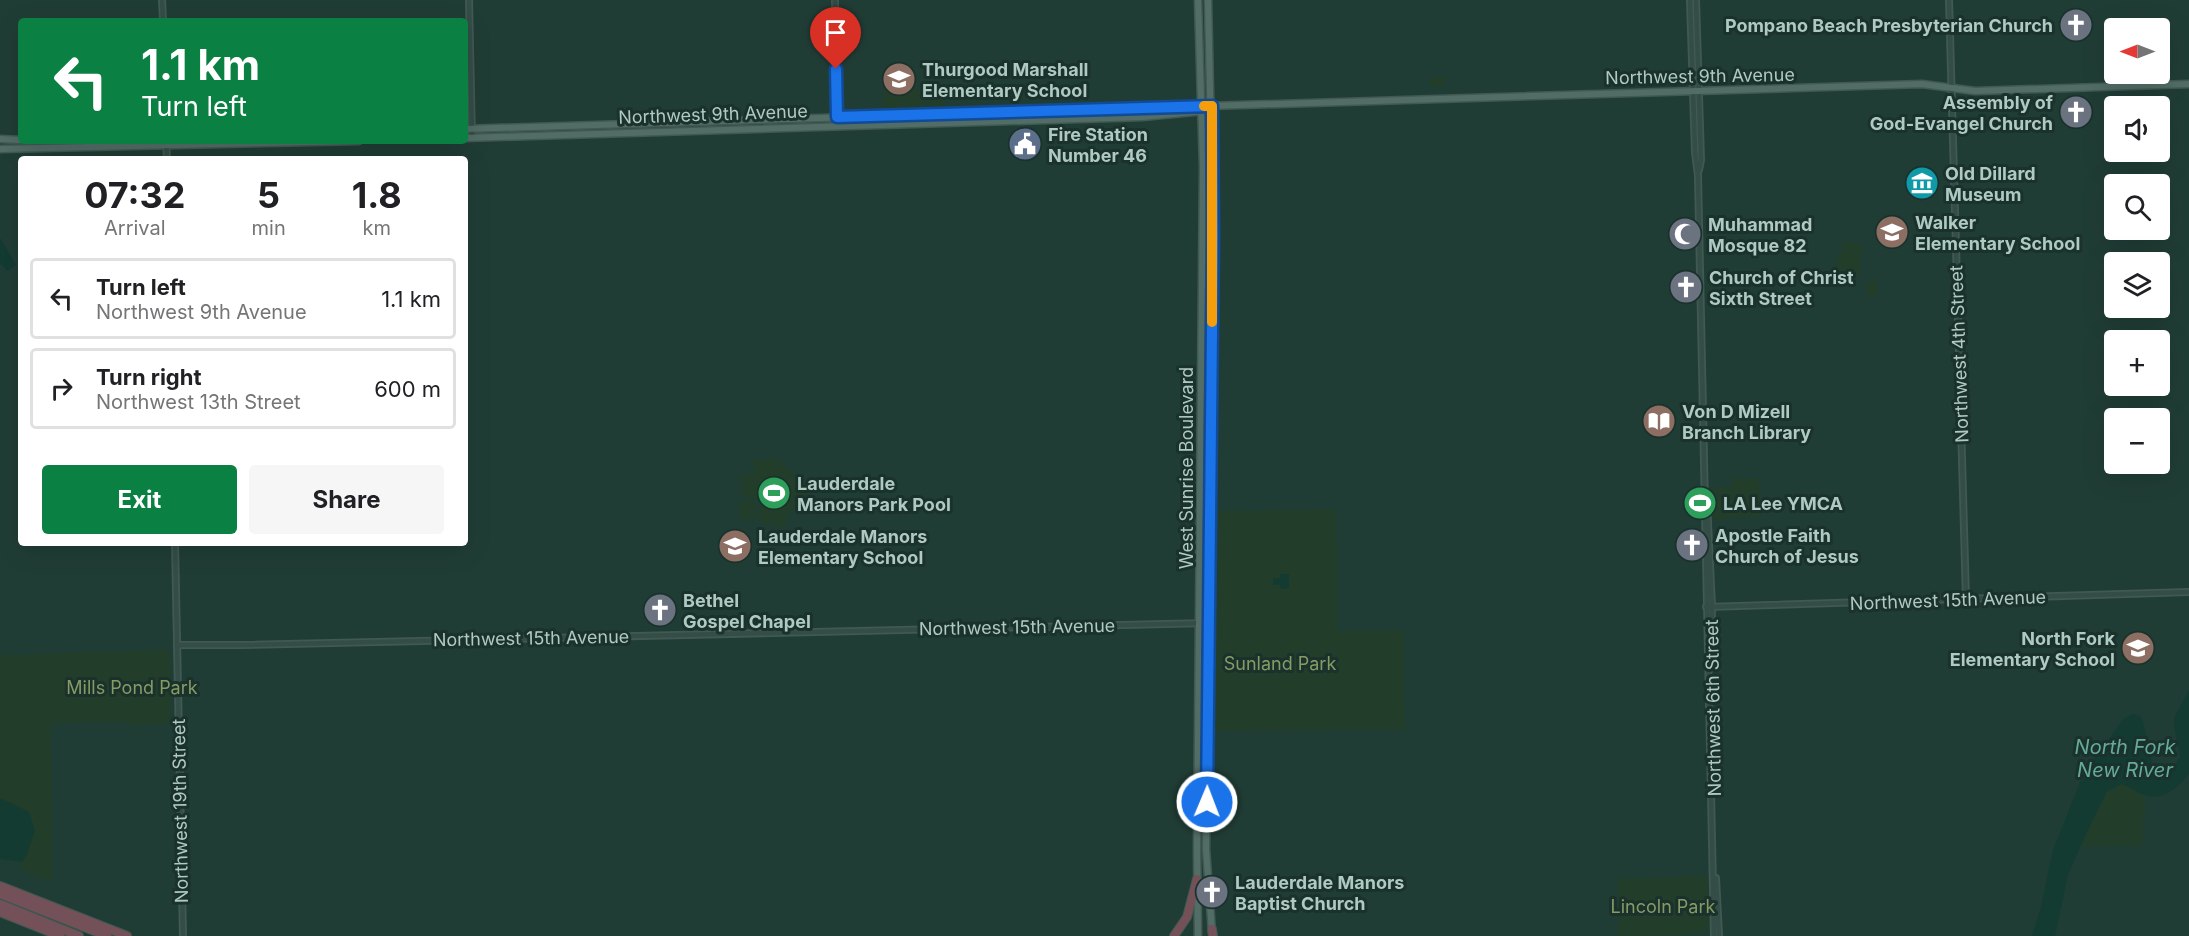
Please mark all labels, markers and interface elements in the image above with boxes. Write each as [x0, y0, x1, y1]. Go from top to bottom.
pin [810, 7, 861, 69]
church icon: Pompano Beach Presbyterian Church [2058, 7, 2094, 43]
place label: Pompano Beach Presbyterian Church [1725, 15, 2053, 36]
icon: arrive [819, 16, 852, 49]
north arrow [2104, 18, 2170, 84]
map controls [2104, 18, 2170, 474]
text: 1.1 km [141, 39, 260, 90]
icon: left [42, 42, 120, 120]
place label: Thurgood Marshall Elementary School [922, 59, 1088, 101]
school or university icon: Thurgood Marshall Elementary School [881, 61, 917, 97]
street label: Northwest 9th Avenue [1605, 64, 1795, 88]
text: Turn left [141, 90, 247, 123]
place label: Assembly of God-Evangel Church [1870, 92, 2053, 134]
church icon: Assembly of God-Evangel Church [2058, 94, 2094, 130]
button: sound [2104, 96, 2170, 162]
street label: Northwest 9th Avenue [618, 100, 808, 128]
place label: Fire Station Number 46 [1048, 124, 1148, 166]
public building icon: Fire Station Number 46 [1007, 126, 1043, 162]
place label: Old Dillard Museum [1945, 163, 2036, 205]
museum icon: Old Dillard Museum [1904, 165, 1940, 201]
text: 07:32 [84, 173, 185, 217]
text: 5 [257, 173, 280, 217]
text: 1.8 [352, 173, 402, 217]
button: search [2104, 174, 2170, 240]
place label: Walker Elementary School [1915, 212, 2080, 254]
place label: Muhammad Mosque 82 [1708, 214, 1812, 256]
school or university icon: Walker Elementary School [1874, 214, 1910, 250]
text: Arrival [104, 216, 166, 240]
text: min [252, 216, 286, 240]
text: km [363, 216, 391, 240]
mosque icon: Muhammad Mosque 82 [1667, 216, 1703, 252]
button: layers [2104, 252, 2170, 318]
street label: Northwest 4th Street [1945, 265, 1973, 443]
place label: Church of Christ Sixth Street [1709, 267, 1854, 309]
church icon: Church of Christ Sixth Street [1668, 269, 1704, 305]
text: Turn left [96, 274, 186, 300]
icon: left [45, 282, 78, 315]
text: 1.1 km [381, 286, 441, 312]
text: Northwest 9th Avenue [96, 300, 307, 324]
button: + [2104, 330, 2170, 396]
text: Turn right [96, 364, 202, 390]
street label: West Sunrise Boulevard [1176, 367, 1197, 569]
icon: right [45, 372, 78, 405]
text: 600 m [374, 376, 441, 402]
text: Northwest 13th Street [96, 390, 301, 414]
place label: Von D Mizell Branch Library [1682, 401, 1811, 443]
library icon: Von D Mizell Branch Library [1641, 403, 1677, 439]
button: − [2104, 408, 2170, 474]
button: Exit [42, 465, 237, 534]
button: Share [249, 465, 444, 534]
place label: Lauderdale Manors Park Pool [797, 473, 951, 515]
sports icon: Lauderdale Manors Park Pool [756, 475, 792, 511]
sports icon: LA Lee YMCA [1682, 485, 1718, 521]
place label: LA Lee YMCA [1723, 493, 1843, 514]
place label: Apostle Faith Church of Jesus [1715, 525, 1859, 567]
place label: Lauderdale Manors Elementary School [758, 526, 927, 568]
church icon: Apostle Faith Church of Jesus [1674, 527, 1710, 563]
school or university icon: Lauderdale Manors Elementary School [717, 528, 753, 564]
street label: Northwest 15th Avenue [1849, 586, 2047, 614]
place label: Bethel Gospel Chapel [683, 590, 811, 632]
church icon: Bethel Gospel Chapel [642, 592, 678, 628]
street label: Northwest 15th Avenue [919, 615, 1115, 639]
street label: Northwest 6th Street [1701, 619, 1725, 797]
street label: Northwest 15th Avenue [433, 626, 629, 650]
place label: North Fork Elementary School [1950, 628, 2116, 670]
school or university icon: North Fork Elementary School [2120, 630, 2156, 666]
park label: Sunland Park [1224, 653, 1336, 674]
park label: Mills Pond Park [66, 677, 198, 698]
street label: Northwest 19th Street [168, 719, 192, 903]
water label: North Fork New River [2075, 735, 2176, 782]
position arrow [1175, 770, 1239, 834]
place label: Lauderdale Manors Baptist Church [1235, 872, 1404, 914]
church icon: Lauderdale Manors Baptist Church [1194, 874, 1230, 910]
park label: Lincoln Park [1611, 896, 1716, 917]

